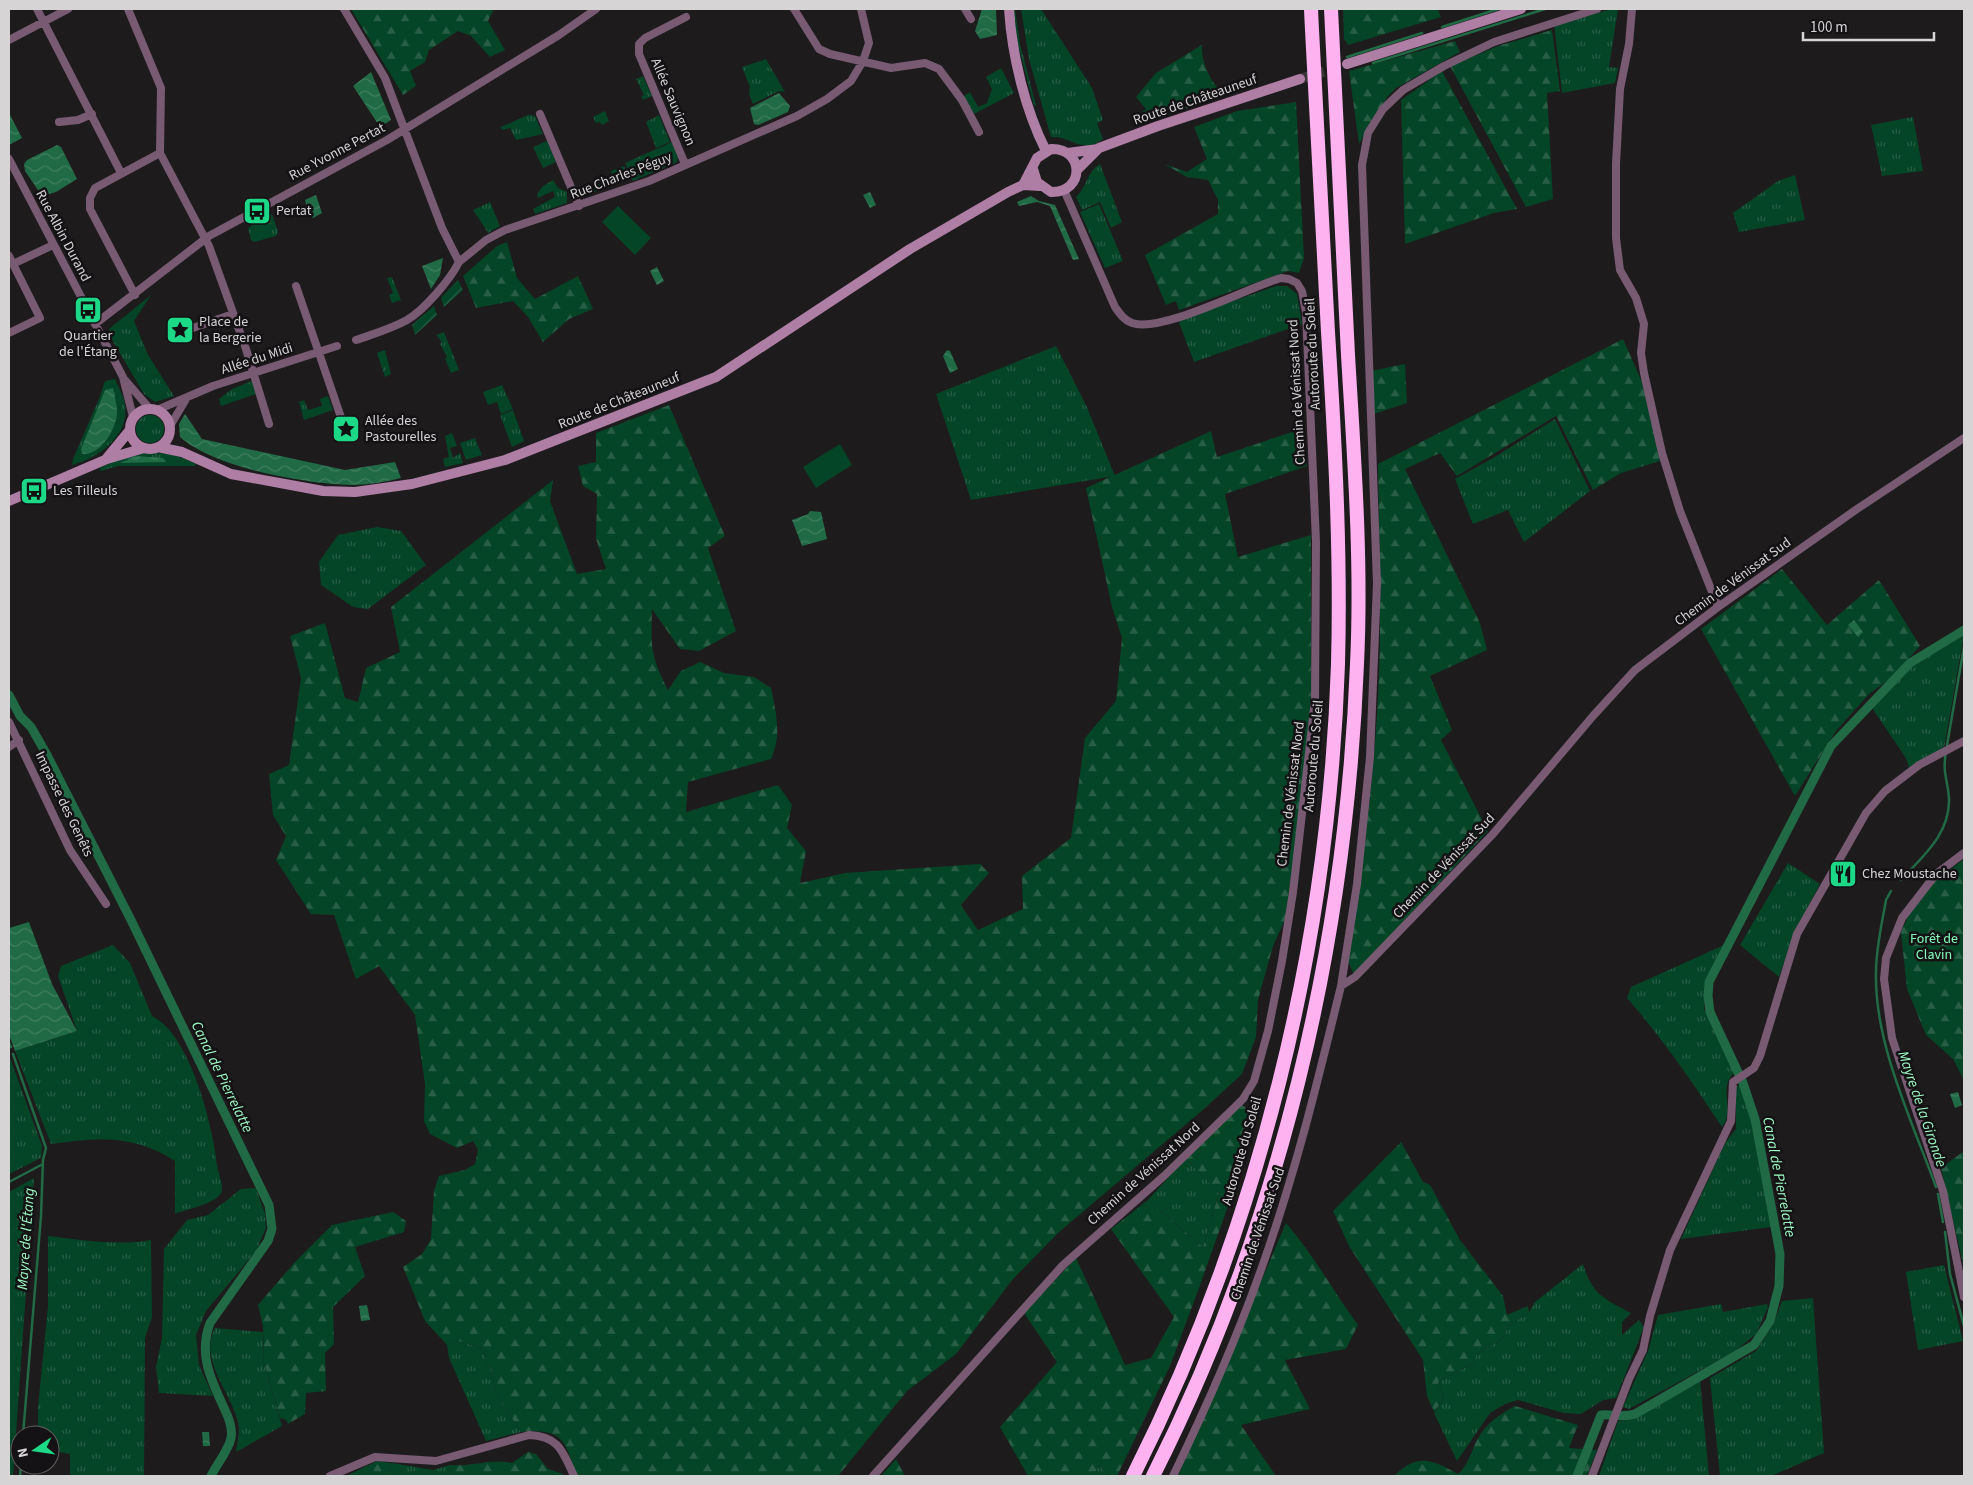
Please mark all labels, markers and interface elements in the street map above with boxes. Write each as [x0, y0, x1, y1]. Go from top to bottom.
scale bar [1803, 10, 1934, 42]
text: 100 m [1810, 17, 1848, 38]
street label: Allée Sauvignon [646, 55, 700, 149]
street label: Route de Châteauneuf [1130, 69, 1260, 131]
street label: Rue Yvonne Pertat [285, 118, 389, 186]
street label: Rue Charles Péguy [567, 147, 675, 205]
street label: Rue Albin Durand [30, 187, 96, 285]
bus stop icon: Pertat [242, 196, 272, 226]
place label: Pertat [276, 201, 312, 221]
bus stop icon: Quartier de l'Étang [73, 295, 103, 325]
street label: Autoroute du Soleil [1300, 297, 1326, 411]
place label: Place de la Bergerie [199, 312, 261, 348]
place icon: Place de la Bergerie [165, 315, 195, 345]
street label: Chemin de Vénissat Nord [1283, 319, 1311, 465]
place label: Quartier de l'Étang [59, 326, 117, 362]
street label: Allée du Midi [219, 338, 295, 380]
street label: Route de Châteauneuf [555, 367, 684, 435]
place label: Allée des Pastourelles [365, 411, 436, 447]
place icon: Allée des Pastourelles [331, 414, 361, 444]
bus stop icon: Les Tilleuls [19, 476, 49, 506]
place label: Les Tilleuls [53, 481, 117, 501]
street label: Chemin de Vénissat Sud [1671, 533, 1795, 631]
street label: Autoroute du Soleil [1299, 699, 1329, 813]
street label: Chemin de Vénissat Nord [1272, 720, 1310, 868]
street label: Impasse des Genêts [30, 748, 98, 860]
street label: Chemin de Vénissat Sud [1388, 809, 1500, 923]
restaurant icon: Chez Moustache [1828, 859, 1858, 889]
place label: Chez Moustache [1862, 864, 1957, 884]
park label: Forêt de Clavin [1910, 929, 1958, 965]
water label: Canal de Pierrelatte [186, 1018, 258, 1136]
water label: Mayre de la Gironde [1892, 1048, 1952, 1170]
street label: Autoroute du Soleil [1217, 1094, 1267, 1208]
water label: Canal de Pierrelatte [1757, 1115, 1801, 1239]
street label: Chemin de Vénissat Nord [1083, 1118, 1205, 1230]
street label: Chemin de Vénissat Sud [1226, 1165, 1290, 1303]
water label: Mayre de l'Étang [12, 1187, 40, 1291]
north arrow [10, 1425, 60, 1475]
text: N [13, 1446, 34, 1459]

